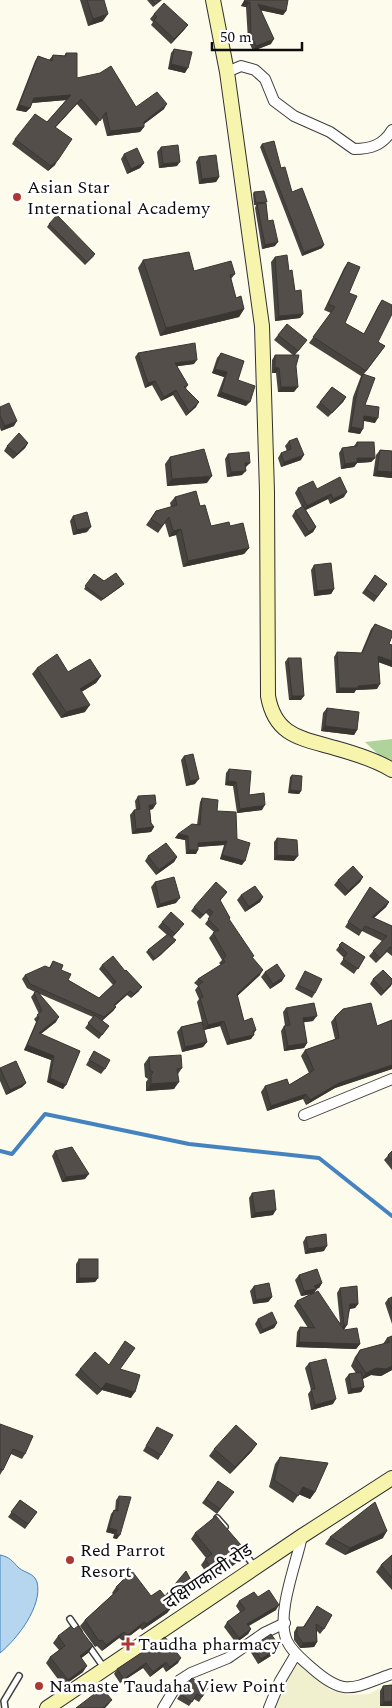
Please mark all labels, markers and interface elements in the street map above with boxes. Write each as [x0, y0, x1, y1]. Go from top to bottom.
scale bar [212, 20, 302, 52]
text: 50 m [220, 26, 252, 49]
place label: Asian Star International Academy [27, 174, 211, 222]
marker: Asian Star International Academy [11, 191, 23, 203]
place label: Red Parrot Resort [80, 1537, 165, 1585]
street label: दक्षिणकाली रोड [159, 1537, 258, 1616]
marker: Red Parrot Resort [64, 1554, 76, 1566]
place label: Taudha pharmacy [138, 1631, 281, 1658]
marker: Taudha pharmacy [122, 1638, 134, 1650]
place label: Namaste Taudaha View Point [49, 1673, 285, 1700]
marker: Namaste Taudaha View Point [33, 1680, 45, 1692]

